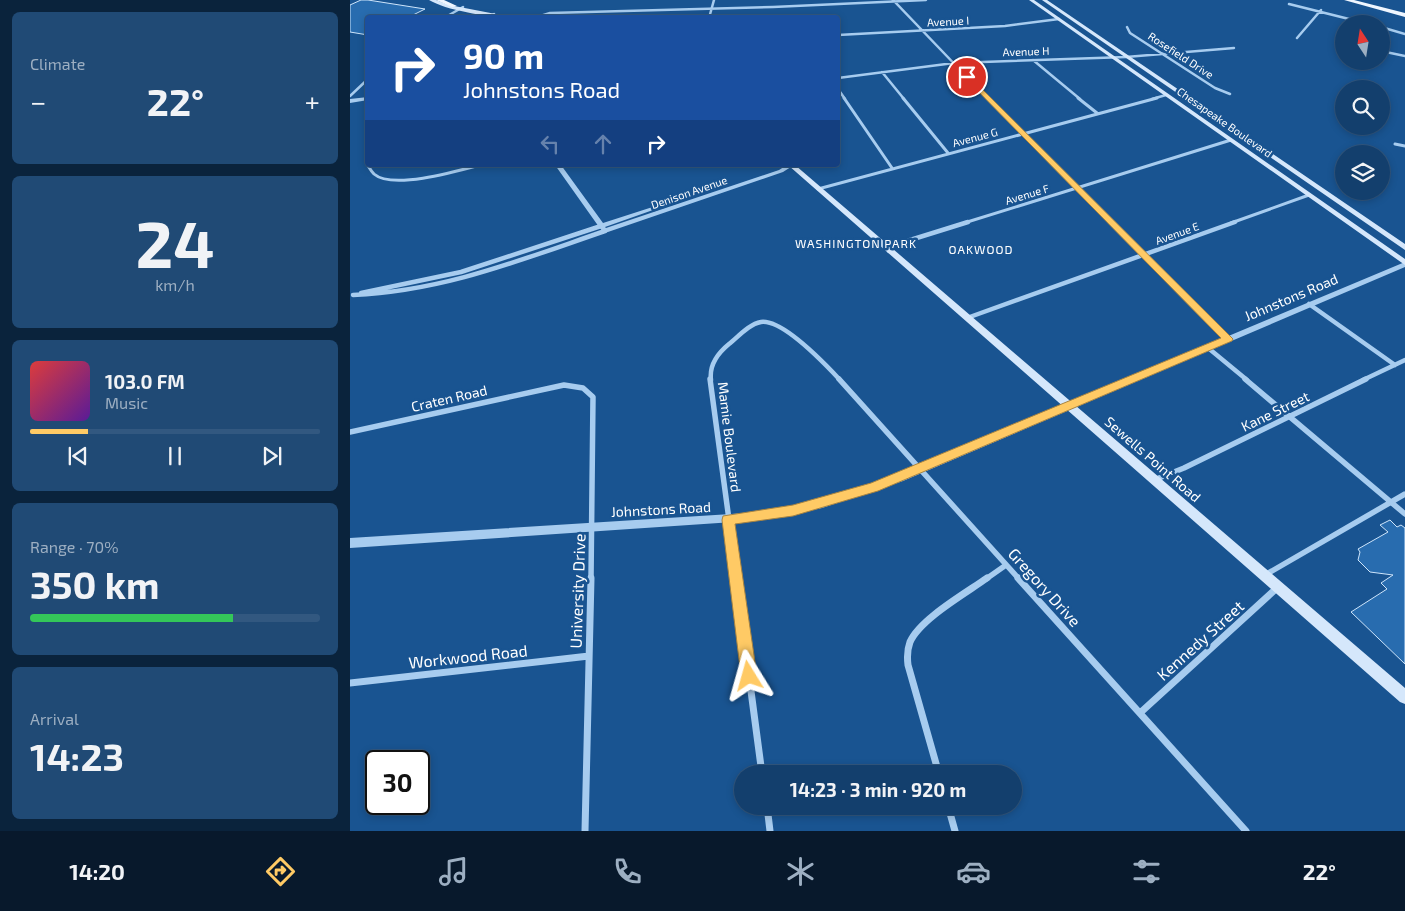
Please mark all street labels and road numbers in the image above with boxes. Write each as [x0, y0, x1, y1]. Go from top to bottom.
street label: Avenue I [927, 13, 969, 29]
street label: Rosefield Drive [1146, 29, 1216, 81]
street label: Avenue H [1002, 44, 1050, 58]
street label: Chesapeake Boulevard [1175, 84, 1275, 160]
street label: Avenue G [951, 125, 999, 149]
street label: Denison Avenue [649, 173, 729, 211]
street label: Avenue F [1003, 181, 1051, 207]
street label: Avenue E [1153, 219, 1201, 247]
street label: Johnstons Road [1242, 270, 1340, 324]
street label: Craten Road [409, 381, 489, 415]
street label: Mamie Boulevard [715, 381, 745, 493]
street label: Kane Street [1238, 387, 1312, 435]
street label: Sewells Point Road [1102, 413, 1204, 505]
street label: Johnstons Road [611, 498, 711, 520]
street label: University Drive [565, 533, 589, 649]
street label: Gregory Drive [1005, 544, 1085, 630]
street label: Kennedy Street [1153, 596, 1247, 684]
street label: Workwood Road [408, 640, 528, 672]

